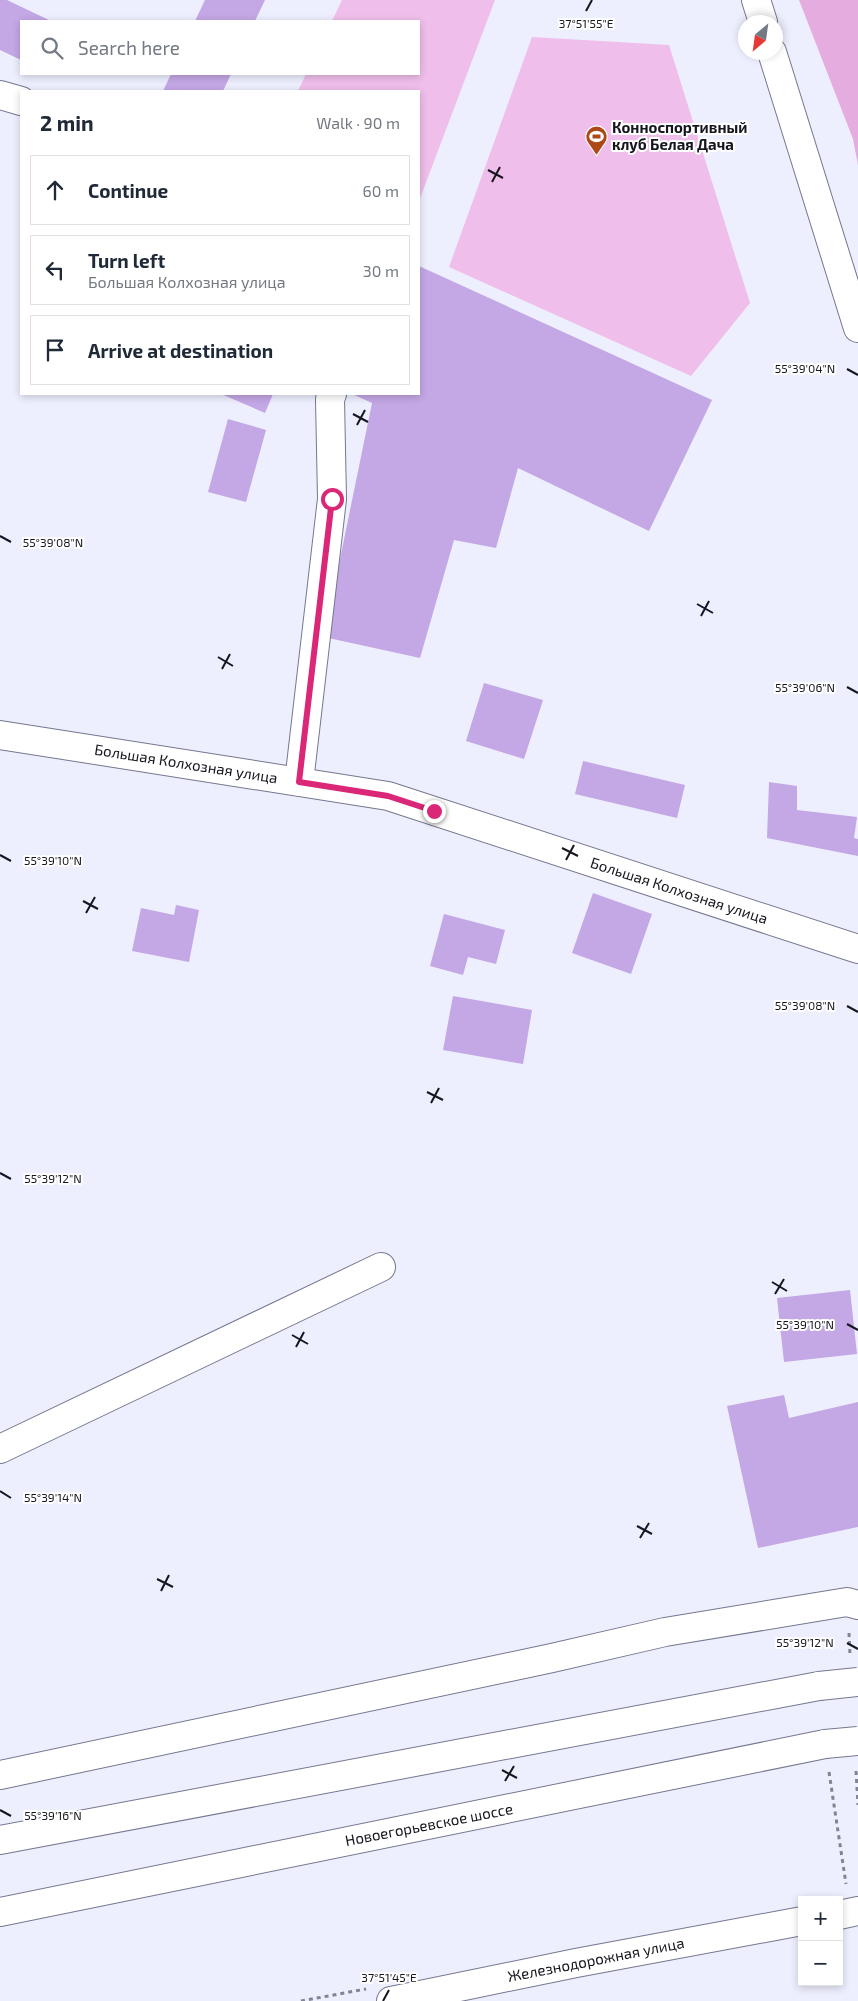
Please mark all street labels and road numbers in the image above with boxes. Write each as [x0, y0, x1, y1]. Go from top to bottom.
street label: Большая Колхозная улица [93, 740, 279, 787]
street label: Большая Колхозная улица [588, 853, 770, 928]
street label: Новоегорьевское шоссе [343, 1799, 514, 1849]
street label: Железнодорожная улица [506, 1933, 686, 1986]

